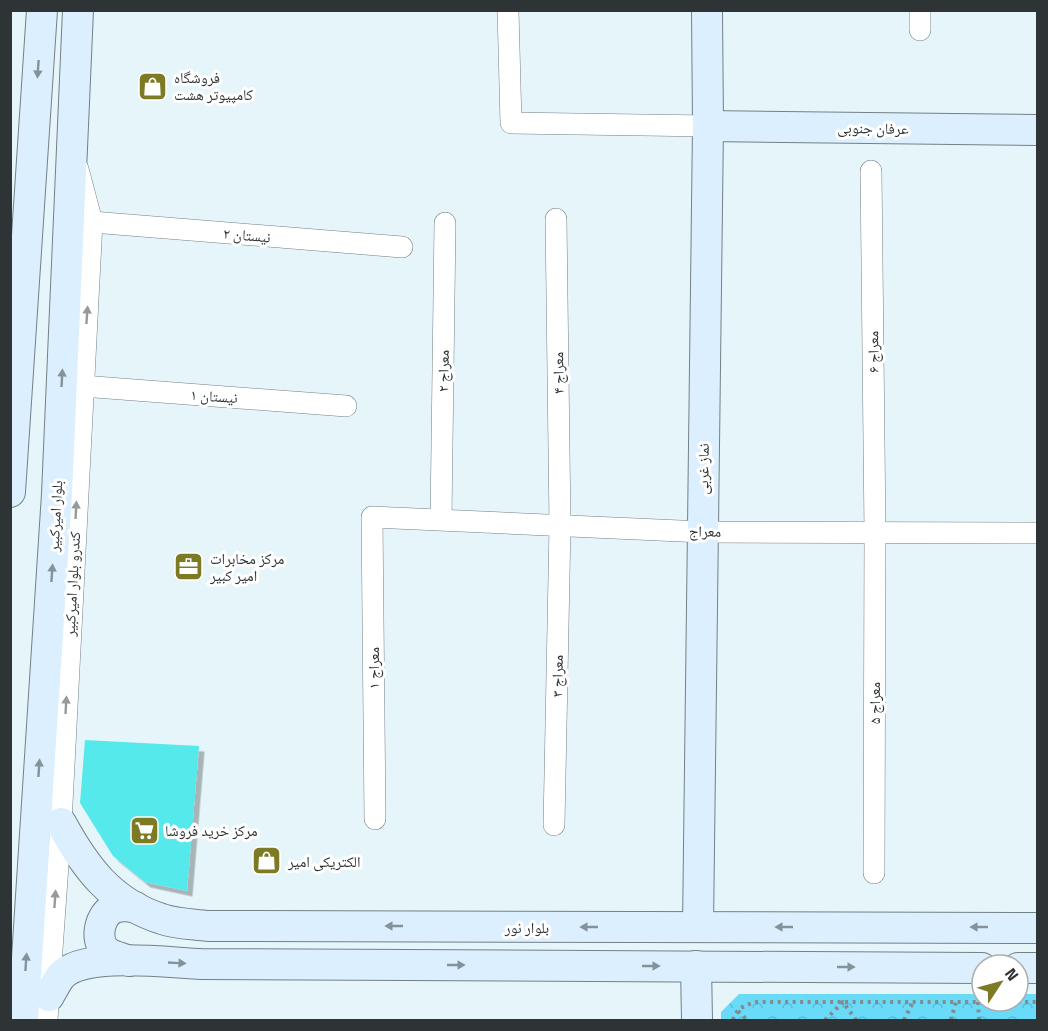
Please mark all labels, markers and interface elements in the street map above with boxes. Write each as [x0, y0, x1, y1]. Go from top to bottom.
one-way arrow [34, 59, 43, 78]
place label: فروشگاه کامپیوتر هشت [174, 66, 253, 106]
shop icon: فروشگاه کامپیوتر هشت [137, 70, 169, 102]
street label: عرفان جنوبی [837, 116, 909, 140]
street label: نیستان ۲ [222, 221, 272, 249]
one-way arrow [82, 306, 91, 325]
street label: معراج ۶ [861, 331, 885, 373]
street label: معراج ۲ [431, 350, 455, 392]
street label: معراج ۴ [546, 352, 570, 394]
one-way arrow [58, 369, 67, 388]
street label: نیستان ۱ [189, 383, 239, 409]
street label: نماز غربی [691, 443, 715, 495]
street label: بلوار امیرکبیر [42, 480, 68, 553]
one-way arrow [72, 500, 81, 519]
street label: معراج [689, 519, 721, 543]
street label: کندرو بلوار امیرکبیر [58, 531, 86, 638]
place label: مرکز مخابرات امیر کبیر [209, 547, 285, 587]
office icon: مرکز مخابرات امیر کبیر [173, 551, 205, 583]
one-way arrow [47, 563, 57, 582]
street label: معراج ۱ [362, 647, 385, 689]
street label: معراج ۳ [545, 655, 569, 697]
street label: معراج ۵ [863, 682, 886, 724]
one-way arrow [62, 695, 71, 714]
one-way arrow [34, 758, 44, 777]
supermarket icon: مرکز خرید فروشا [128, 814, 160, 846]
place label: مرکز خرید فروشا [165, 819, 258, 842]
shop icon: الکتریکی امیر [251, 845, 283, 877]
place label: الکتریکی امیر [287, 850, 361, 873]
one-way arrow [51, 890, 60, 909]
street label: بلوار نور [504, 916, 549, 939]
one-way arrow [385, 921, 404, 931]
one-way arrow [580, 922, 599, 932]
one-way arrow [775, 922, 794, 932]
one-way arrow [970, 923, 989, 932]
one-way arrow [22, 953, 31, 972]
north arrow [970, 953, 1030, 1013]
one-way arrow [167, 959, 186, 968]
one-way arrow [446, 961, 465, 970]
one-way arrow [641, 961, 660, 971]
one-way arrow [836, 962, 855, 972]
text: N [999, 963, 1025, 986]

